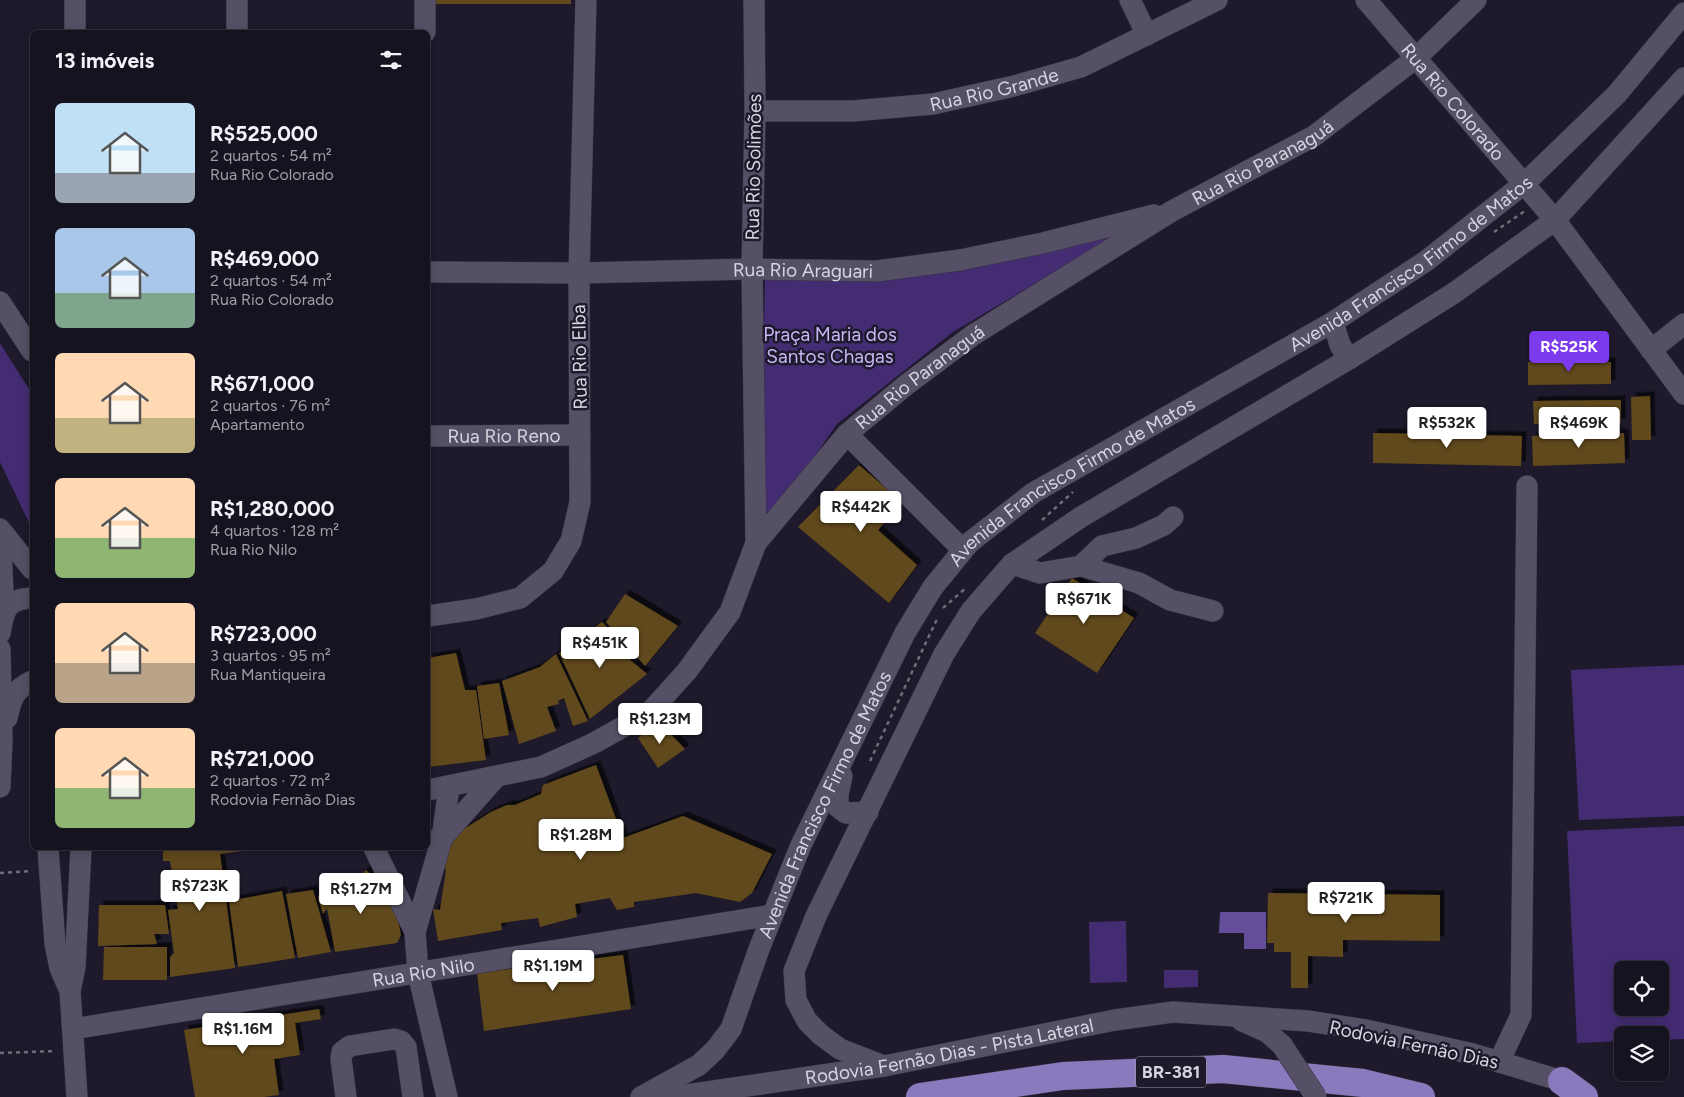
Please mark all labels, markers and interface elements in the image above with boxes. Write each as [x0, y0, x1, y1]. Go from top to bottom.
street label: Rua Rio Colorado [1396, 39, 1510, 165]
icon: filters [377, 46, 405, 74]
text: 13 imóveis [55, 48, 154, 73]
street label: Rua Rio Grande [928, 63, 1061, 116]
street label: Rua Rio Solimões [741, 93, 766, 240]
street label: Rua Rio Paranaguá [1188, 115, 1338, 210]
text: R$525,000 [210, 121, 318, 146]
icon: home [95, 123, 155, 183]
text: 2 quartos · 54 m² [210, 146, 332, 165]
text: Rua Rio Colorado [210, 165, 334, 184]
street label: Avenida Francisco Firmo de Matos [1285, 171, 1538, 357]
text: R$469,000 [210, 246, 319, 271]
icon: home [95, 248, 155, 308]
street label: Rua Rio Araguari [733, 258, 873, 283]
text: 2 quartos · 54 m² [210, 271, 332, 290]
text: Rua Rio Colorado [210, 290, 334, 309]
street label: Rua Rio Elba [567, 304, 592, 410]
street label: Rua Rio Paranaguá [851, 320, 989, 434]
park label: Praça Maria dos Santos Chagas [763, 323, 897, 368]
pin: R$525K [1528, 330, 1610, 373]
text: R$525K [1540, 337, 1598, 356]
text: R$671,000 [210, 371, 314, 396]
icon: home [95, 373, 155, 433]
street label: Avenida Francisco Firmo de Matos [944, 392, 1199, 571]
text: 2 quartos · 76 m² [210, 396, 330, 415]
pin: R$532K [1406, 406, 1488, 449]
pin: R$469K [1538, 406, 1620, 449]
text: R$532K [1418, 413, 1476, 432]
text: R$469K [1550, 413, 1608, 432]
text: Apartamento [210, 415, 305, 434]
street label: Rua Rio Reno [447, 424, 561, 448]
pin: R$442K [820, 490, 902, 533]
text: R$1,280,000 [210, 496, 334, 521]
text: R$442K [831, 497, 891, 516]
icon: home [95, 498, 155, 558]
text: 4 quartos · 128 m² [210, 521, 339, 540]
text: Rua Rio Nilo [210, 540, 297, 559]
pin: R$671K [1043, 582, 1125, 625]
text: R$671K [1057, 589, 1111, 608]
text: R$723,000 [210, 621, 317, 646]
icon: home [95, 623, 155, 683]
pin: R$451K [559, 626, 641, 669]
text: R$451K [572, 633, 628, 652]
text: 3 quartos · 95 m² [210, 646, 331, 665]
text: Rua Mantiqueira [210, 665, 326, 684]
street label: Avenida Francisco Firmo de Matos [754, 667, 897, 942]
pin: R$1.23M [614, 702, 706, 745]
text: R$1.23M [629, 709, 691, 728]
text: R$721,000 [210, 746, 314, 771]
icon: home [95, 748, 155, 808]
text: 2 quartos · 72 m² [210, 771, 330, 790]
text: Rodovia Fernão Dias [210, 790, 355, 809]
pin: R$1.28M [535, 818, 627, 861]
text: R$1.28M [550, 825, 612, 844]
pin: R$723K [159, 870, 241, 912]
pin: R$1.27M [315, 872, 407, 915]
text: R$723K [172, 876, 228, 895]
text: R$1.27M [330, 879, 392, 898]
pin: R$721K [1305, 882, 1387, 924]
text: R$721K [1319, 888, 1373, 907]
pin: R$1.19M [507, 950, 599, 992]
street label: Rua Rio Nilo [371, 953, 476, 992]
text: R$1.19M [523, 956, 583, 975]
map controls [1614, 961, 1669, 1081]
button: locate [1614, 961, 1669, 1016]
pin: R$1.16M [197, 1012, 289, 1055]
street label: Rodovia Fernão Dias - Pista Lateral [803, 1014, 1096, 1089]
street label: Rodovia Fernão Dias [1327, 1015, 1501, 1074]
text: R$1.16M [213, 1019, 273, 1038]
button: layers [1614, 1026, 1669, 1081]
road number: BR-381 [1136, 1056, 1206, 1088]

